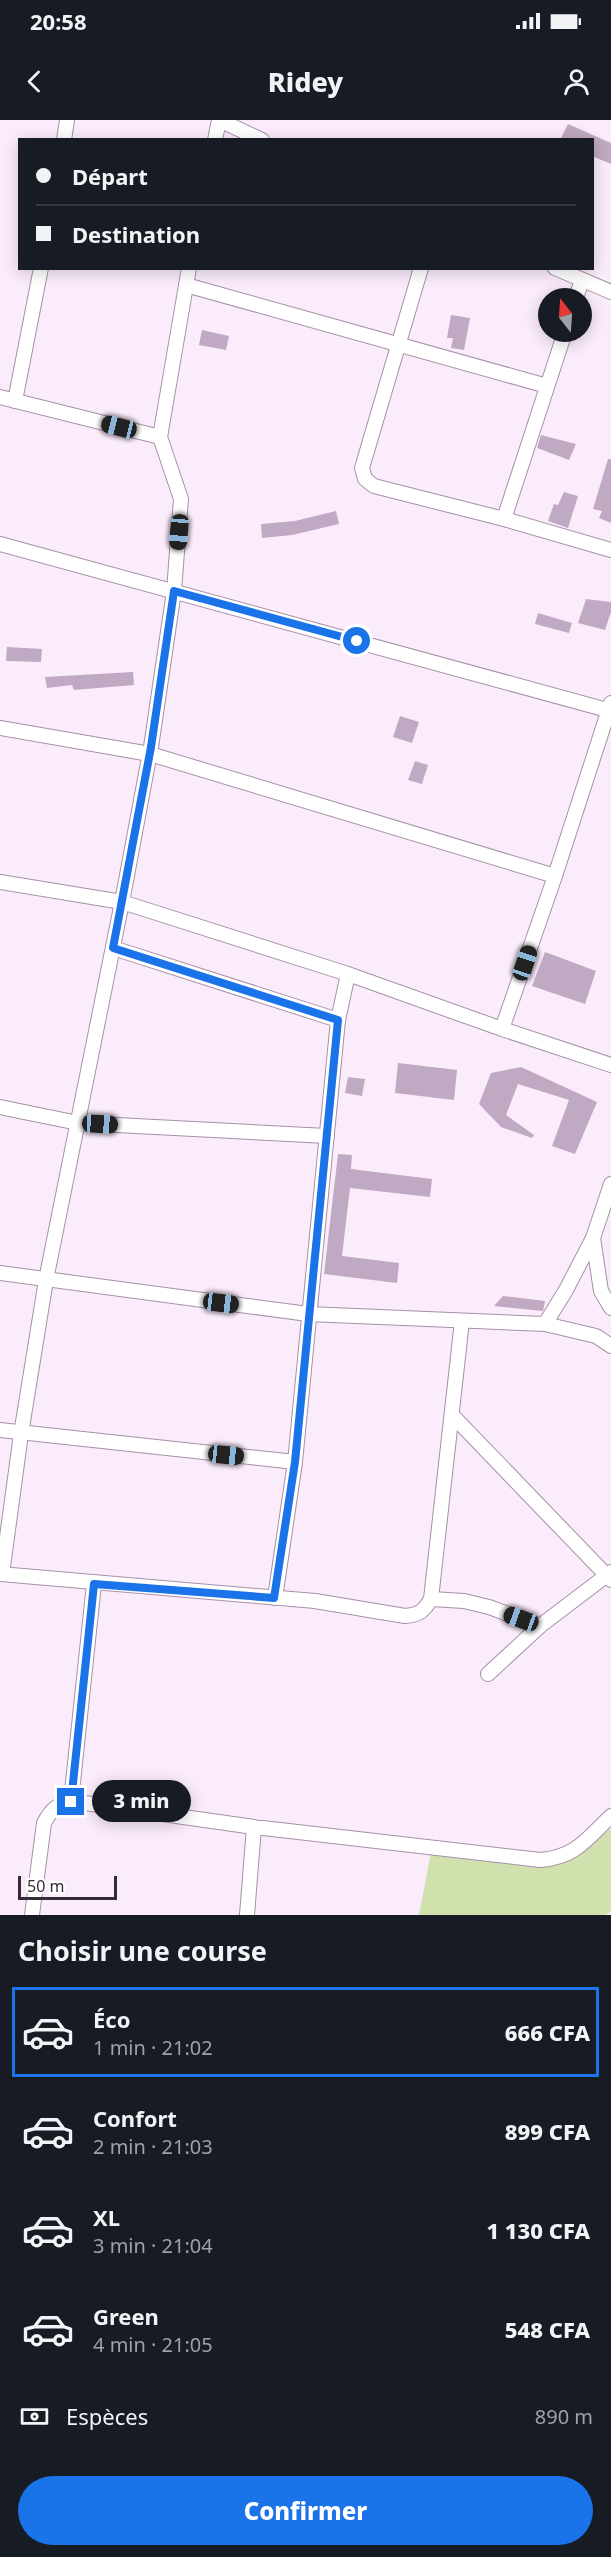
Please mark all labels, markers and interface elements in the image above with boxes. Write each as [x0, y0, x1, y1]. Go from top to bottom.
text: 20:58 [30, 6, 87, 36]
text: Ridey [268, 63, 343, 100]
icon: back [18, 65, 51, 98]
icon: person [560, 65, 593, 98]
text: Départ [72, 161, 148, 191]
text: Destination [72, 219, 200, 249]
north arrow [538, 288, 592, 342]
map controls [538, 288, 592, 342]
car [99, 414, 139, 440]
car [168, 513, 190, 551]
route start [343, 627, 370, 654]
car [511, 943, 539, 983]
car [82, 1114, 118, 1134]
car [202, 1292, 240, 1314]
car [207, 1444, 245, 1466]
car [501, 1604, 541, 1634]
callout: 3 min [92, 1781, 191, 1823]
text: 3 min [114, 1787, 169, 1814]
route end [57, 1788, 84, 1815]
scale bar [18, 1873, 117, 1900]
text: 50 m [27, 1875, 64, 1897]
text: Choisir une course [18, 1932, 267, 1969]
text: Éco [93, 2004, 130, 2034]
icon: car [21, 2005, 75, 2059]
text: 666 CFA [505, 2017, 590, 2047]
text: 1 min · 21:02 [93, 2034, 213, 2061]
text: Confort [93, 2103, 177, 2133]
icon: car [21, 2104, 75, 2158]
text: 899 CFA [505, 2116, 590, 2146]
text: 2 min · 21:03 [93, 2133, 213, 2160]
text: XL [93, 2202, 120, 2232]
icon: car [21, 2203, 75, 2257]
text: 1 130 CFA [486, 2215, 590, 2245]
text: 3 min · 21:04 [93, 2232, 213, 2259]
text: Green [93, 2301, 159, 2331]
icon: car [21, 2302, 75, 2356]
text: 548 CFA [505, 2314, 590, 2344]
text: 4 min · 21:05 [93, 2331, 213, 2358]
icon: cash [18, 2400, 51, 2433]
text: Espèces [66, 2401, 148, 2431]
text: 890 m [535, 2403, 593, 2430]
button: Confirmer [18, 2476, 593, 2545]

